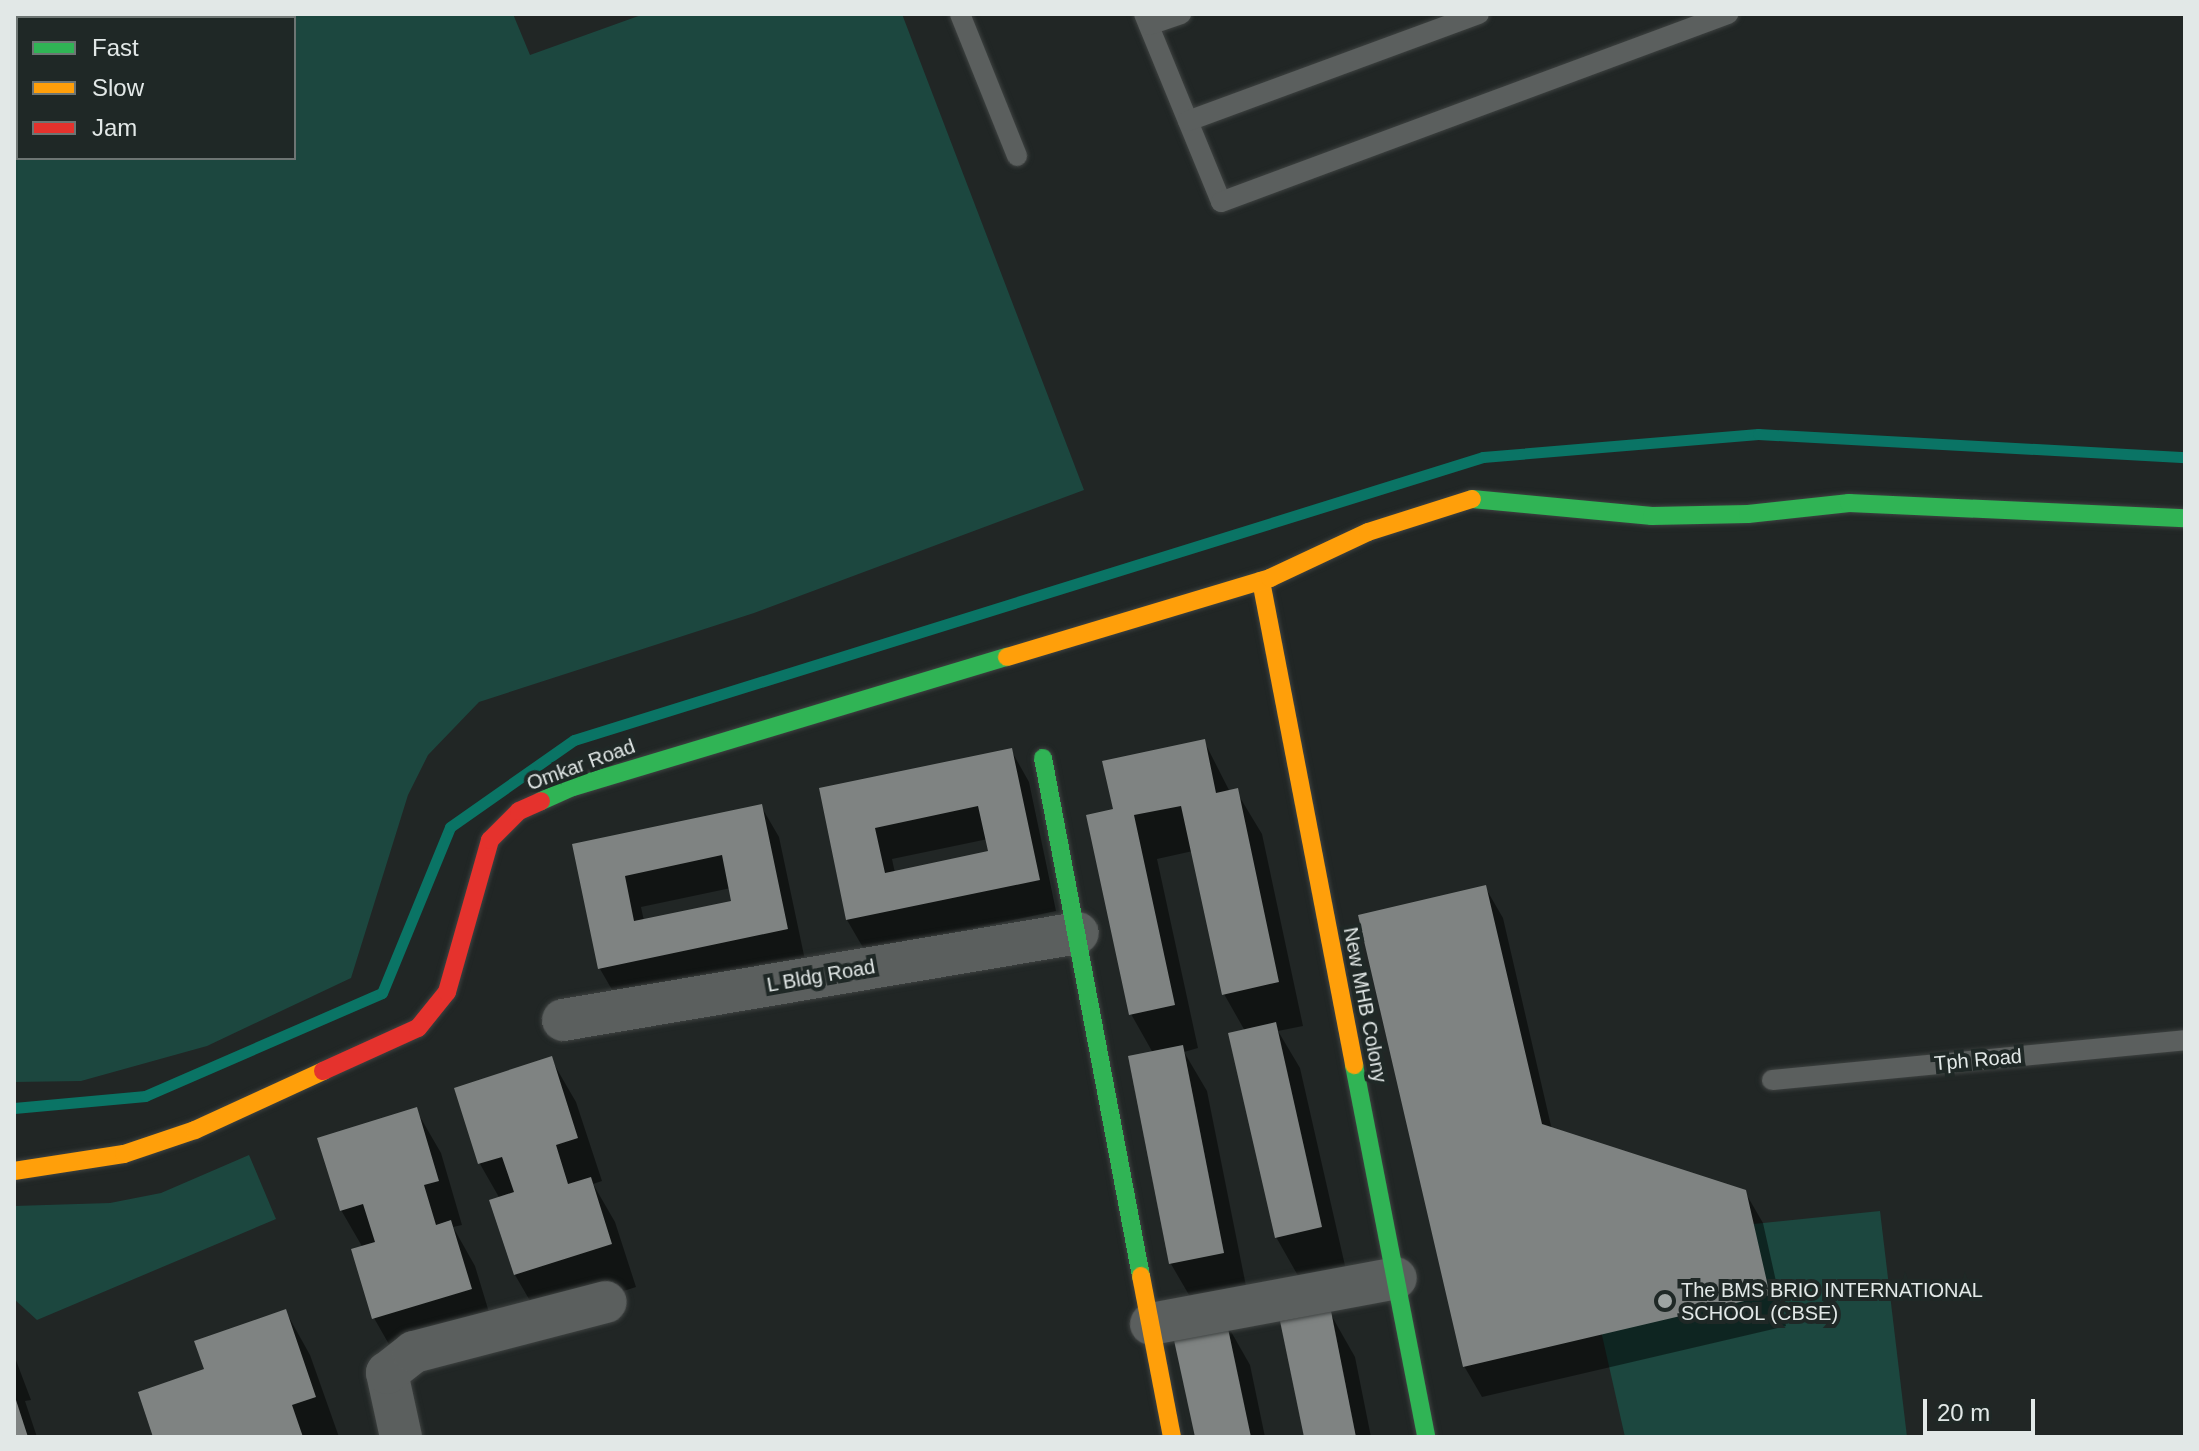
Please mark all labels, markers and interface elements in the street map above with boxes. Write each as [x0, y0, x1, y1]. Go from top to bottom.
legend [16, 16, 296, 160]
text: Fast [92, 34, 139, 61]
text: Slow [92, 74, 144, 101]
text: Jam [92, 114, 137, 141]
street label: Omkar Road [524, 734, 638, 796]
street label: New MHB Colony [1338, 925, 1392, 1085]
street label: L Bldg Road [765, 955, 877, 997]
street label: Tph Road [1933, 1044, 2023, 1076]
place label: The BMS BRIO INTERNATIONAL SCHOOL (CBSE) [1681, 1278, 1983, 1325]
marker: The BMS BRIO INTERNATIONAL SCHOOL (CBSE) [1656, 1292, 1674, 1310]
scale bar [1927, 1383, 2039, 1433]
text: 20 m [1937, 1399, 1990, 1426]

